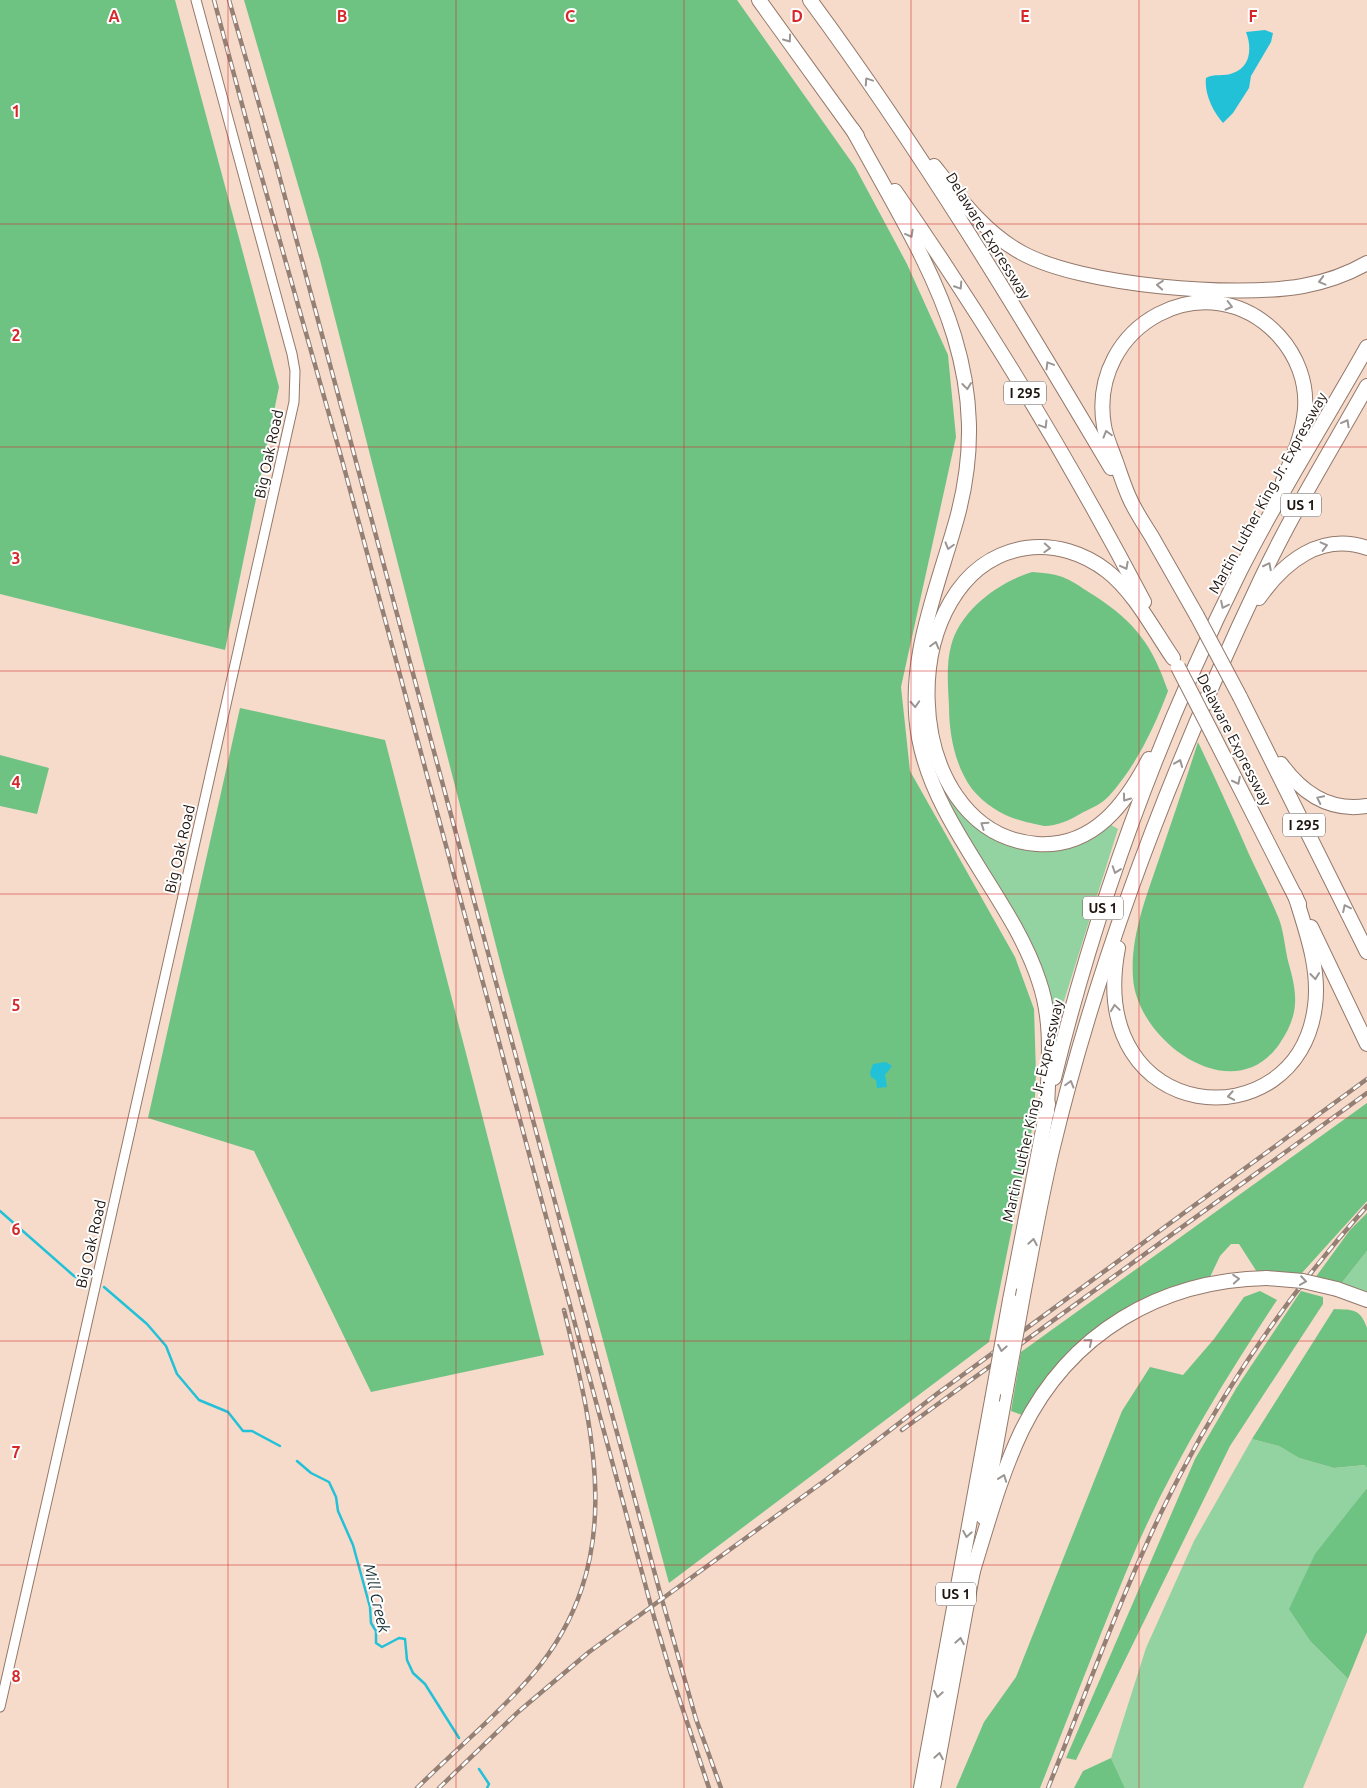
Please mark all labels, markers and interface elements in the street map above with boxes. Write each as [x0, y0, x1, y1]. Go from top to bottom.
text: A [108, 7, 120, 25]
text: B [337, 7, 347, 25]
text: C [565, 7, 575, 25]
text: D [791, 7, 803, 25]
text: E [1020, 7, 1030, 25]
text: F [1249, 7, 1258, 25]
one-way arrow [782, 33, 791, 43]
one-way arrow [865, 77, 874, 86]
text: 1 [11, 102, 21, 120]
street label: Delaware Expressway [943, 169, 1034, 302]
one-way arrow [904, 229, 914, 238]
one-way arrow [1317, 275, 1326, 286]
one-way arrow [1156, 280, 1164, 291]
one-way arrow [952, 281, 962, 290]
one-way arrow [1224, 300, 1233, 311]
text: 2 [11, 326, 21, 344]
one-way arrow [1046, 361, 1056, 370]
one-way arrow [961, 382, 972, 390]
road number: I 295 [1004, 382, 1046, 404]
street label: Martin Luther King Jr. Expressway [1205, 389, 1330, 596]
street label: Big Oak Road [251, 408, 286, 500]
one-way arrow [1037, 419, 1047, 428]
one-way arrow [1340, 420, 1350, 429]
one-way arrow [1102, 431, 1112, 439]
road number: US 1 [1281, 494, 1321, 516]
one-way arrow [944, 541, 954, 549]
one-way arrow [1043, 542, 1051, 553]
one-way arrow [1319, 542, 1327, 552]
text: 3 [11, 549, 21, 567]
one-way arrow [1119, 560, 1129, 569]
one-way arrow [1262, 562, 1272, 571]
one-way arrow [1220, 599, 1230, 608]
one-way arrow [929, 642, 939, 650]
street label: Delaware Expressway [1194, 671, 1275, 809]
one-way arrow [909, 700, 920, 708]
one-way arrow [1173, 759, 1184, 768]
text: 4 [11, 773, 21, 791]
one-way arrow [1231, 775, 1241, 784]
one-way arrow [1123, 792, 1132, 802]
one-way arrow [1316, 795, 1325, 805]
street label: Big Oak Road [161, 803, 198, 895]
road number: I 295 [1283, 814, 1325, 836]
one-way arrow [980, 822, 990, 831]
one-way arrow [1112, 865, 1122, 874]
road number: US 1 [1083, 896, 1123, 920]
one-way arrow [1342, 905, 1352, 914]
one-way arrow [1309, 973, 1320, 981]
text: 5 [11, 996, 21, 1014]
street label: Martin Luther King Jr. Expressway [999, 998, 1066, 1224]
one-way arrow [1111, 1004, 1121, 1013]
one-way arrow [1064, 1079, 1075, 1088]
one-way arrow [1226, 1090, 1235, 1100]
street label: Big Oak Road [72, 1198, 109, 1290]
text: 6 [11, 1220, 21, 1238]
one-way arrow [1028, 1238, 1038, 1246]
one-way arrow [1232, 1274, 1240, 1285]
one-way arrow [1299, 1275, 1307, 1286]
one-way arrow [1084, 1339, 1093, 1348]
one-way arrow [997, 1343, 1007, 1352]
text: 7 [11, 1443, 21, 1461]
one-way arrow [997, 1474, 1007, 1482]
one-way arrow [963, 1529, 973, 1538]
water label: Mill Creek [360, 1562, 394, 1635]
road number: US 1 [936, 1582, 976, 1606]
one-way arrow [954, 1637, 964, 1646]
text: 8 [11, 1667, 21, 1685]
one-way arrow [933, 1689, 944, 1698]
one-way arrow [933, 1752, 943, 1760]

